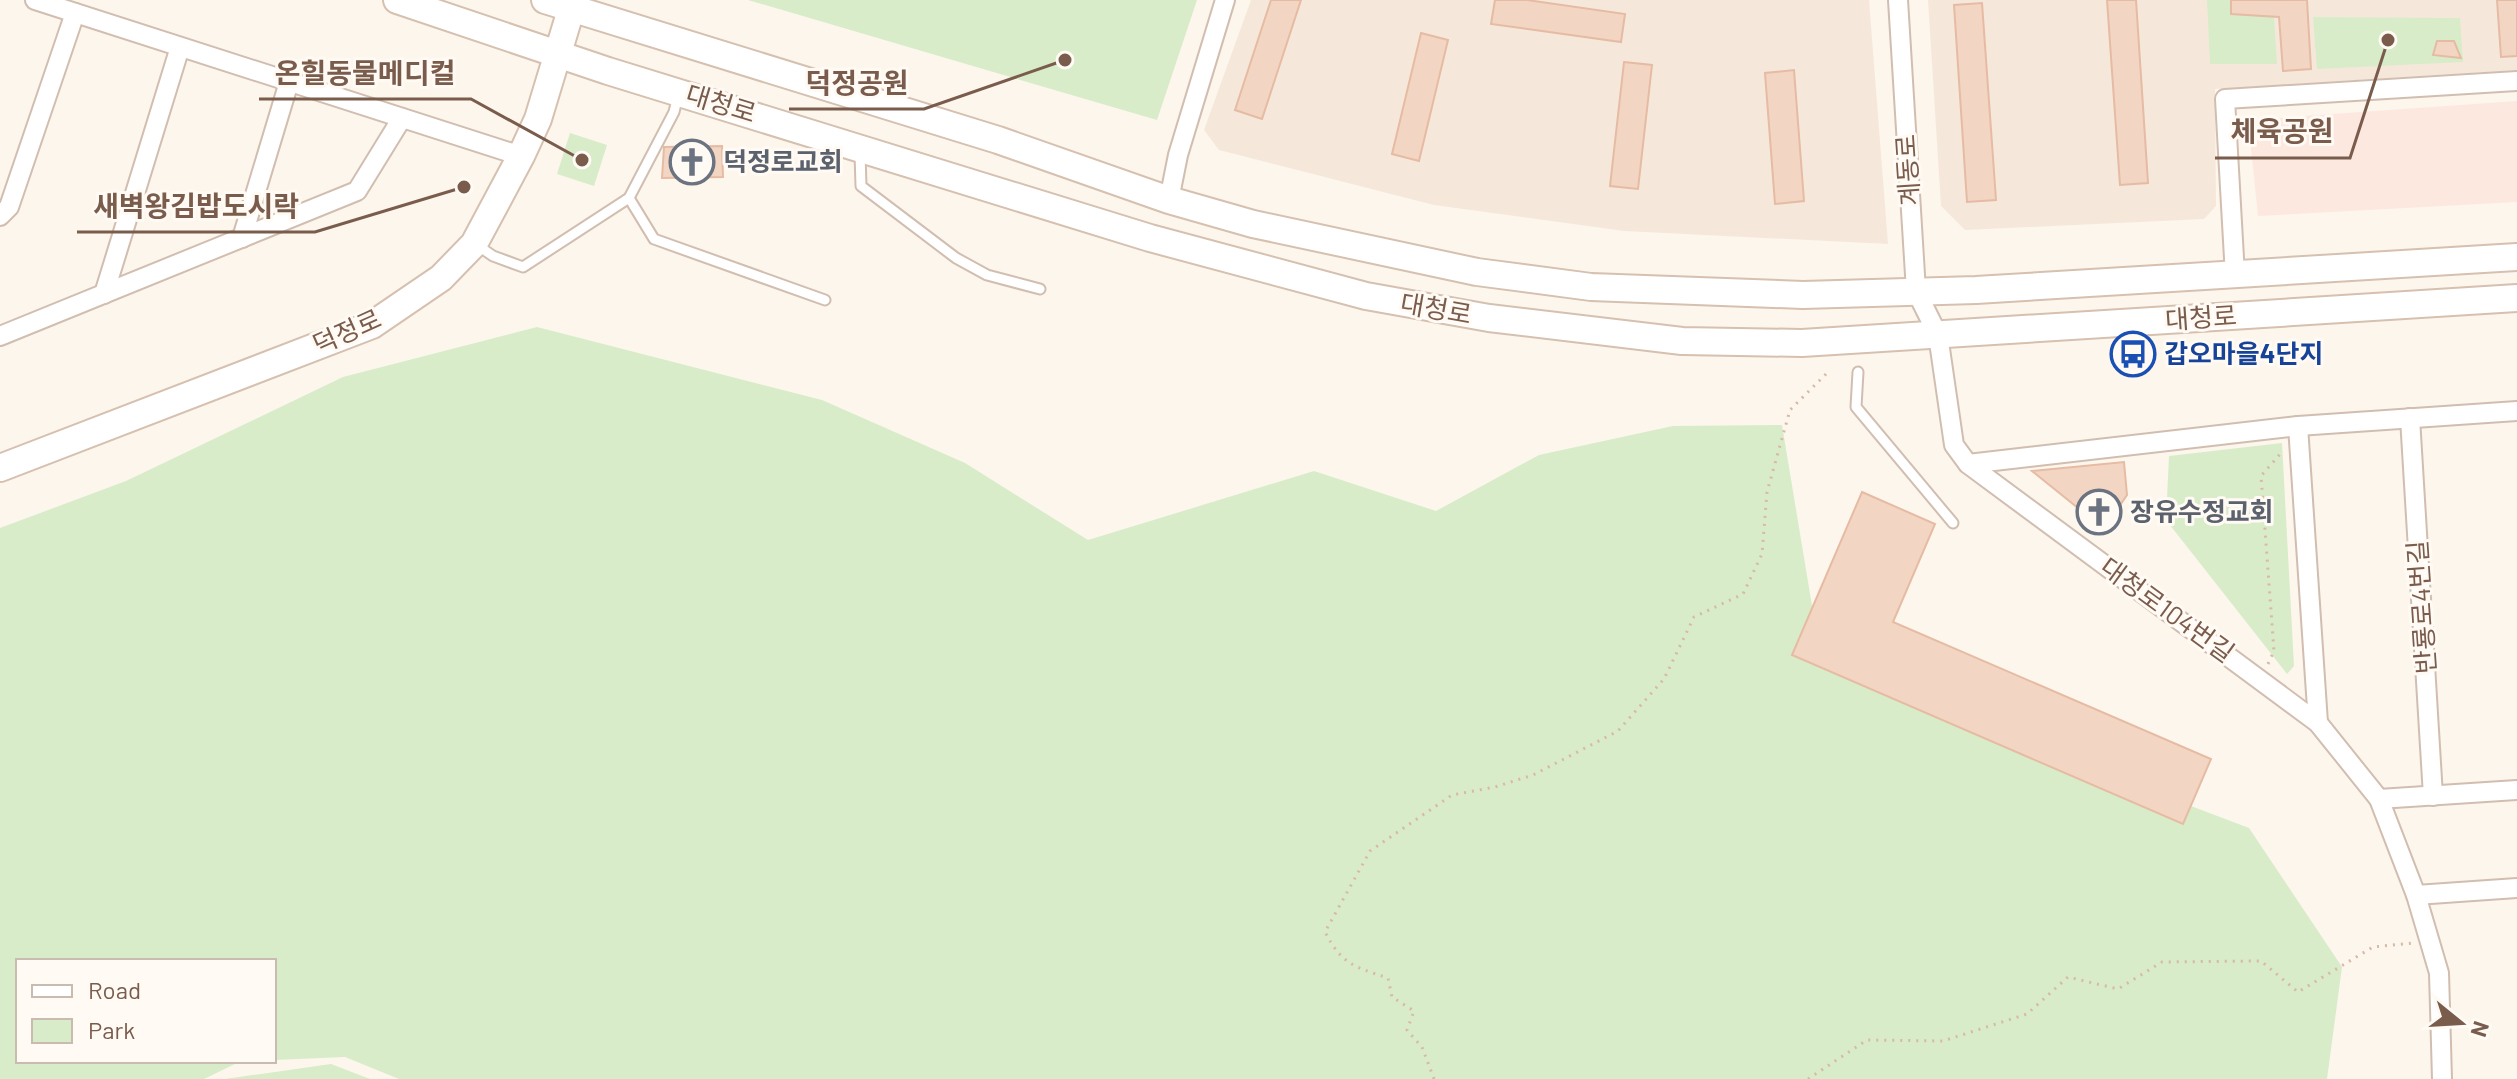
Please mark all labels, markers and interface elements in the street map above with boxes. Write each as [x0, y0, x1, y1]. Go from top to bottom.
callout: 온힐동물메디컬 [259, 47, 471, 99]
text: 온힐동물메디컬 [275, 55, 455, 89]
callout: 덕정공원 [789, 57, 924, 109]
text: 덕정공원 [805, 65, 909, 99]
street label: 대청로 [683, 77, 760, 128]
callout: 체육공원 [2215, 106, 2350, 158]
text: 체육공원 [2230, 113, 2334, 147]
street label: 계동로 [1889, 133, 1924, 207]
church icon: 덕정로교회 [668, 138, 716, 186]
place label: 덕정로교회 [723, 145, 843, 176]
callout: 새벽왕김밥도시락 [77, 180, 315, 232]
text: 새벽왕김밥도시락 [93, 188, 299, 222]
street label: 대청로 [1398, 286, 1474, 329]
street label: 대청로 [2164, 299, 2238, 334]
street label: 덕정로 [307, 302, 385, 359]
bus stop icon: 갑오마을4단지 [2109, 330, 2157, 378]
place label: 갑오마을4단지 [2164, 337, 2323, 368]
church icon: 장유수정교회 [2075, 488, 2123, 536]
place label: 장유수정교회 [2130, 495, 2274, 526]
street label: 반룡로4번길 [2400, 539, 2441, 675]
street label: 대청로104번길 [2095, 550, 2241, 668]
legend [16, 959, 276, 1063]
text: Road [88, 975, 141, 1004]
north arrow [2421, 983, 2501, 1063]
text: Park [88, 1015, 135, 1044]
text: N [2466, 1019, 2496, 1040]

